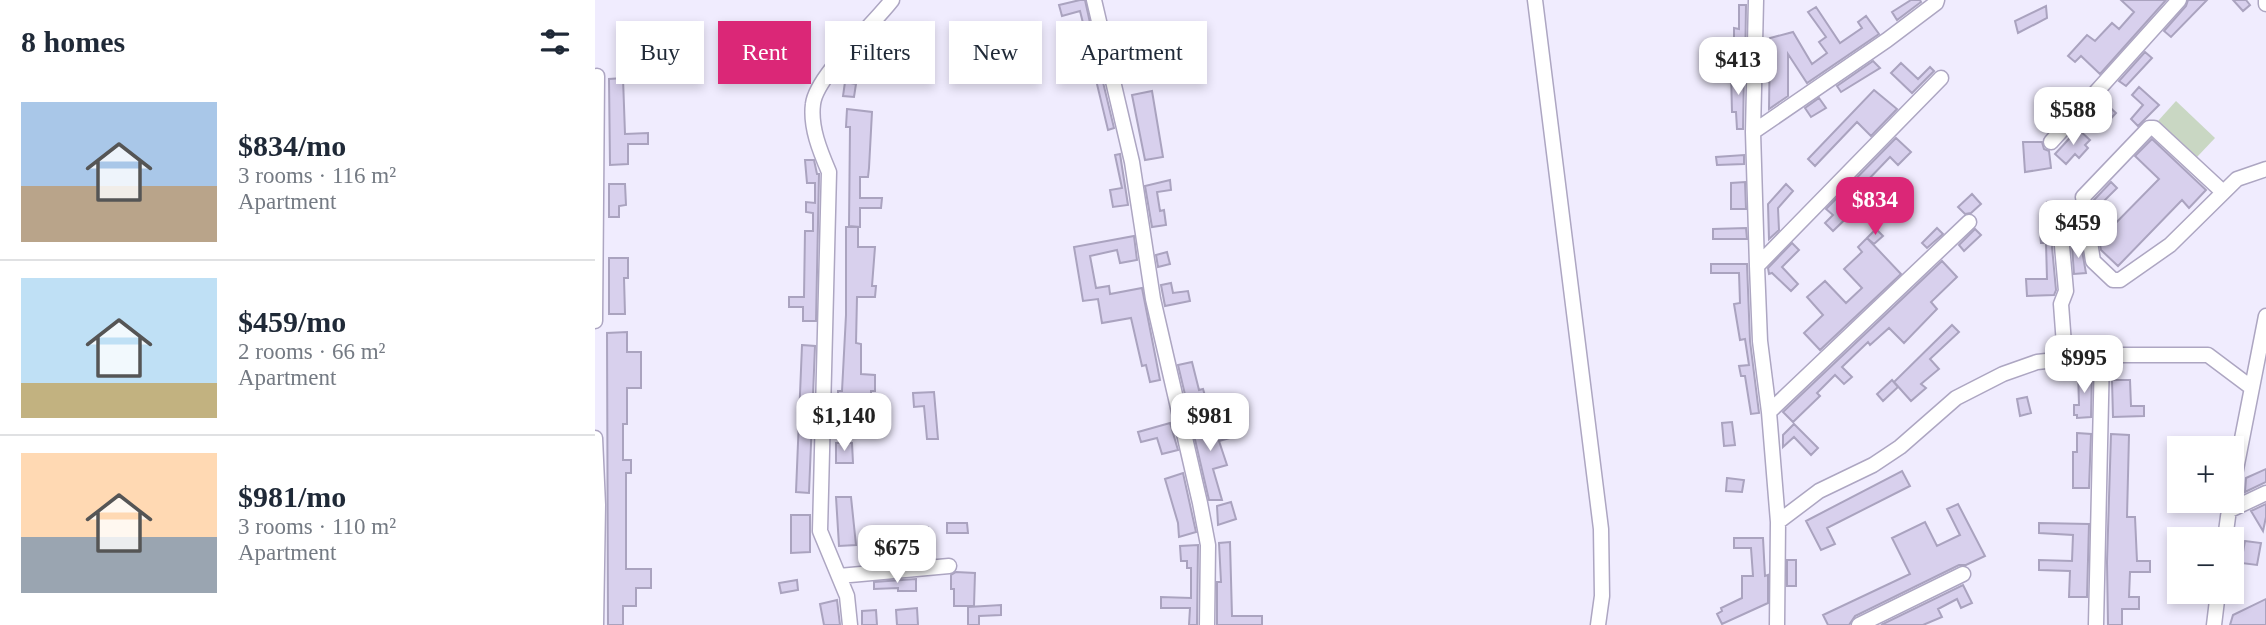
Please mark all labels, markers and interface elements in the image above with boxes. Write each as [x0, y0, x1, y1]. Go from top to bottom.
chip: Buy [616, 21, 704, 84]
chip: Rent [718, 21, 811, 84]
chip: Filters [825, 21, 935, 84]
chip: New [949, 21, 1042, 84]
chip: Apartment [1056, 21, 1207, 84]
icon: filters [536, 23, 574, 61]
text: 8 homes [21, 25, 125, 58]
pin: $413 [1697, 38, 1779, 97]
text: $413 [1715, 47, 1761, 72]
pin: $588 [2032, 88, 2114, 147]
text: $588 [2050, 97, 2096, 122]
text: $834/mo [238, 129, 346, 162]
icon: home [77, 130, 161, 214]
text: 3 rooms · 116 m² [238, 163, 396, 188]
pin: $834 [1834, 177, 1916, 237]
text: $834 [1852, 187, 1898, 212]
text: Apartment [238, 189, 336, 214]
pin: $459 [2037, 201, 2119, 260]
text: $459 [2055, 210, 2101, 235]
text: $459/mo [238, 305, 346, 338]
icon: home [77, 306, 161, 390]
pin: $995 [2043, 336, 2125, 395]
text: 2 rooms · 66 m² [238, 339, 385, 364]
text: $995 [2061, 345, 2107, 370]
text: Apartment [238, 365, 336, 390]
pin: $1,140 [787, 393, 901, 453]
pin: $981 [1169, 393, 1251, 453]
text: $1,140 [812, 403, 876, 428]
text: $981 [1187, 403, 1233, 428]
map controls [2167, 436, 2244, 604]
button: + [2167, 436, 2244, 513]
text: $981/mo [238, 480, 346, 513]
icon: home [77, 481, 161, 565]
text: 3 rooms · 110 m² [238, 514, 396, 539]
pin: $675 [856, 526, 938, 585]
button: − [2167, 527, 2244, 604]
text: $675 [874, 535, 920, 560]
text: Apartment [238, 540, 336, 565]

